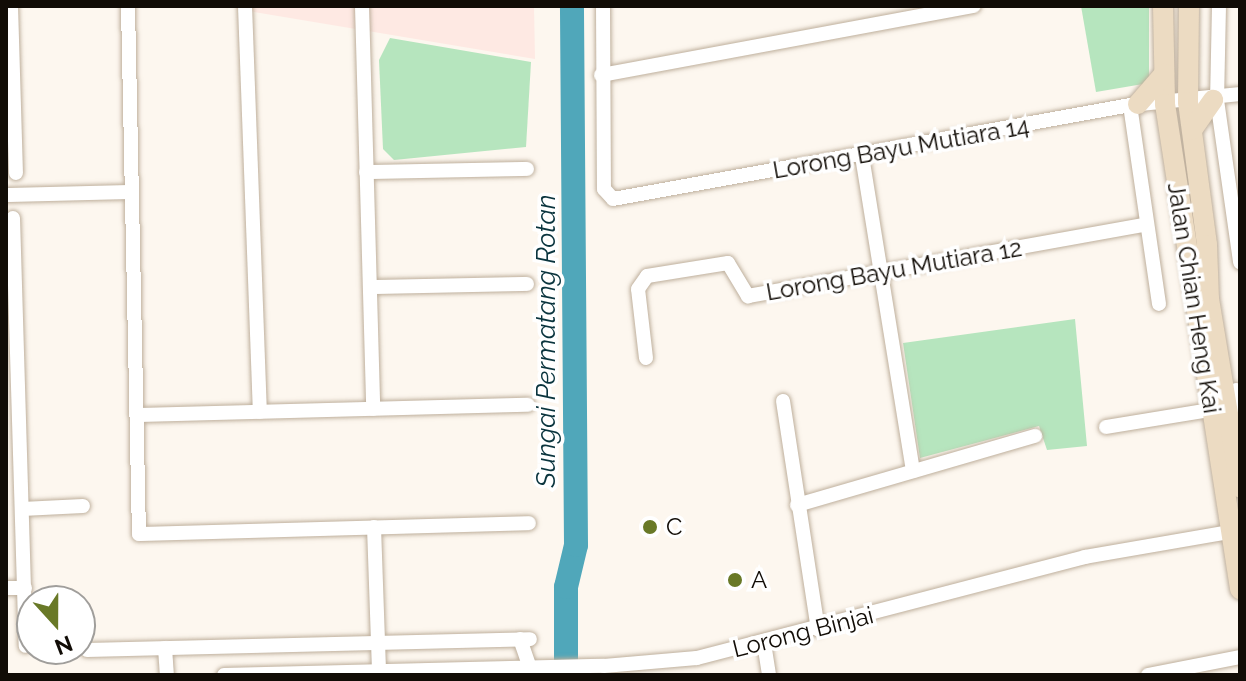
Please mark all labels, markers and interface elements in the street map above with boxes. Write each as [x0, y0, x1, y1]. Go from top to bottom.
street label: Lorong Bayu Mutiara 14 [771, 111, 1031, 185]
street label: Jalan Chian Heng Kai [1162, 181, 1226, 415]
water label: Sungai Permatang Rotan [531, 195, 563, 487]
street label: Lorong Bayu Mutiara 12 [764, 233, 1024, 307]
place label: C [666, 513, 682, 541]
marker: C [641, 518, 659, 536]
place label: A [751, 566, 767, 594]
marker: A [726, 571, 744, 589]
north arrow [16, 585, 96, 665]
street label: Lorong Binjai [730, 601, 876, 663]
text: N [51, 630, 76, 661]

